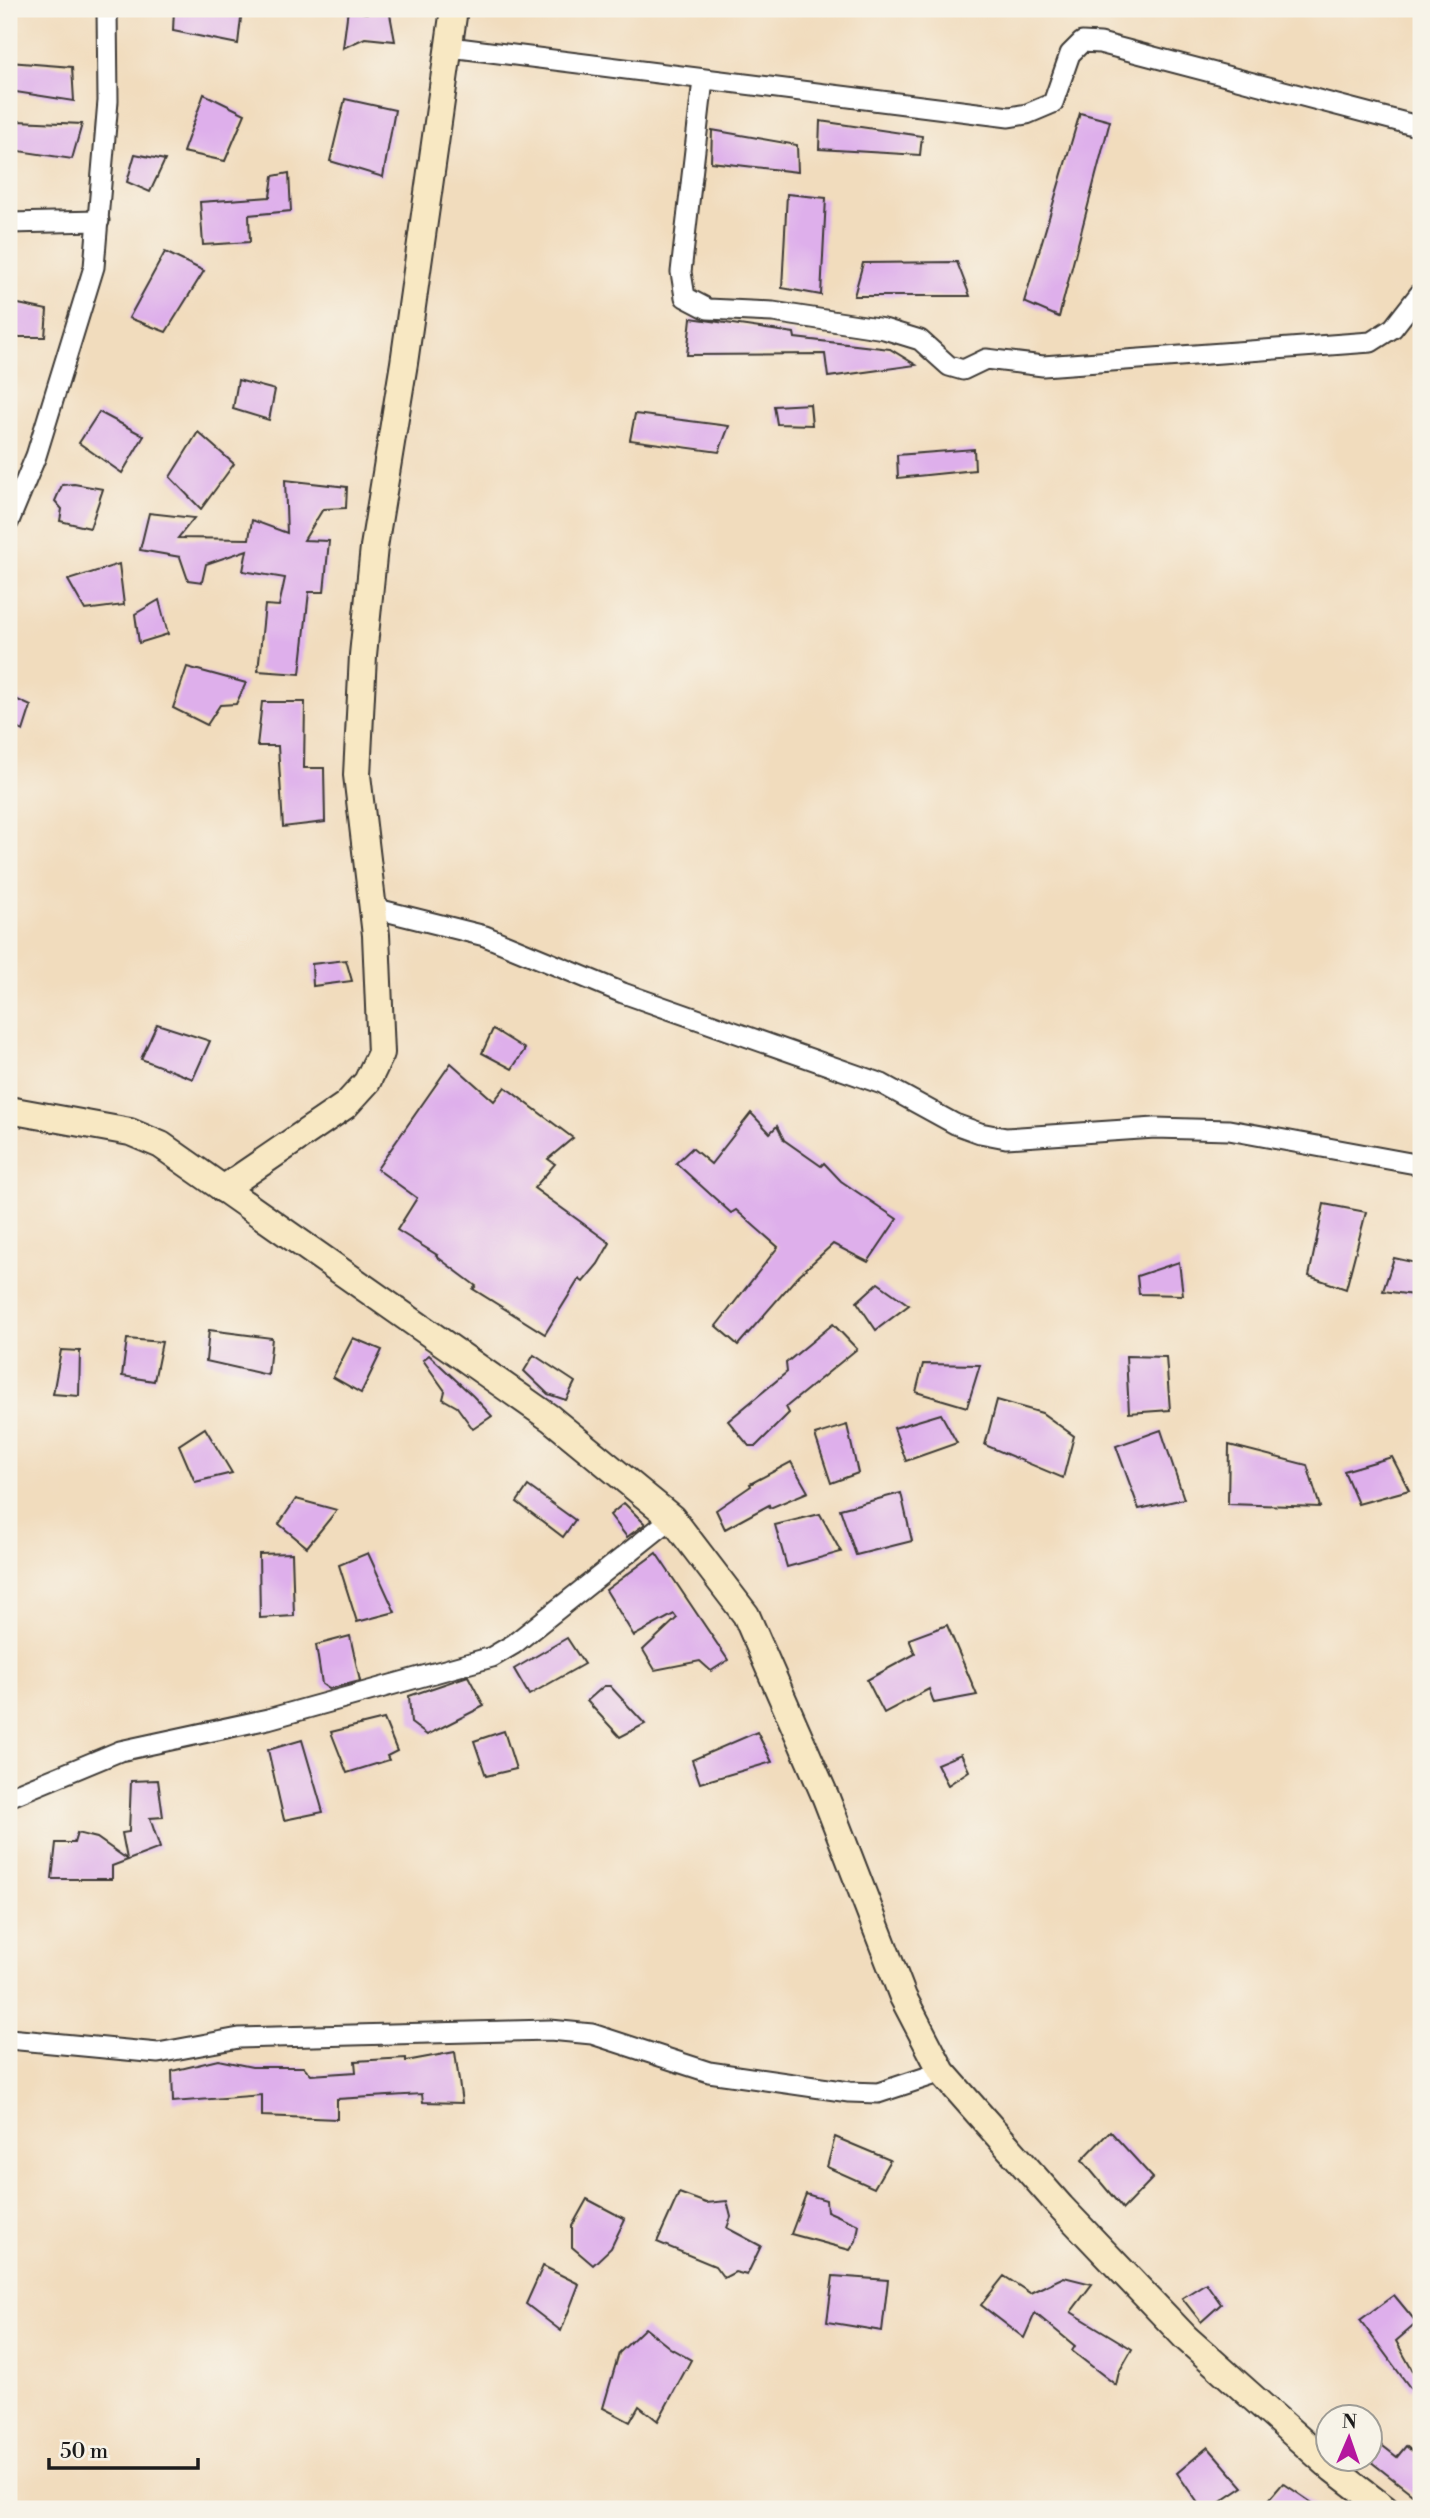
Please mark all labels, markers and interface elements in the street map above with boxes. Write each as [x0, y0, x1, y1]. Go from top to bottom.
north arrow [1314, 2402, 1384, 2472]
text: N [1342, 2410, 1357, 2434]
scale bar [49, 2427, 198, 2471]
text: 50 m [60, 2439, 108, 2465]

